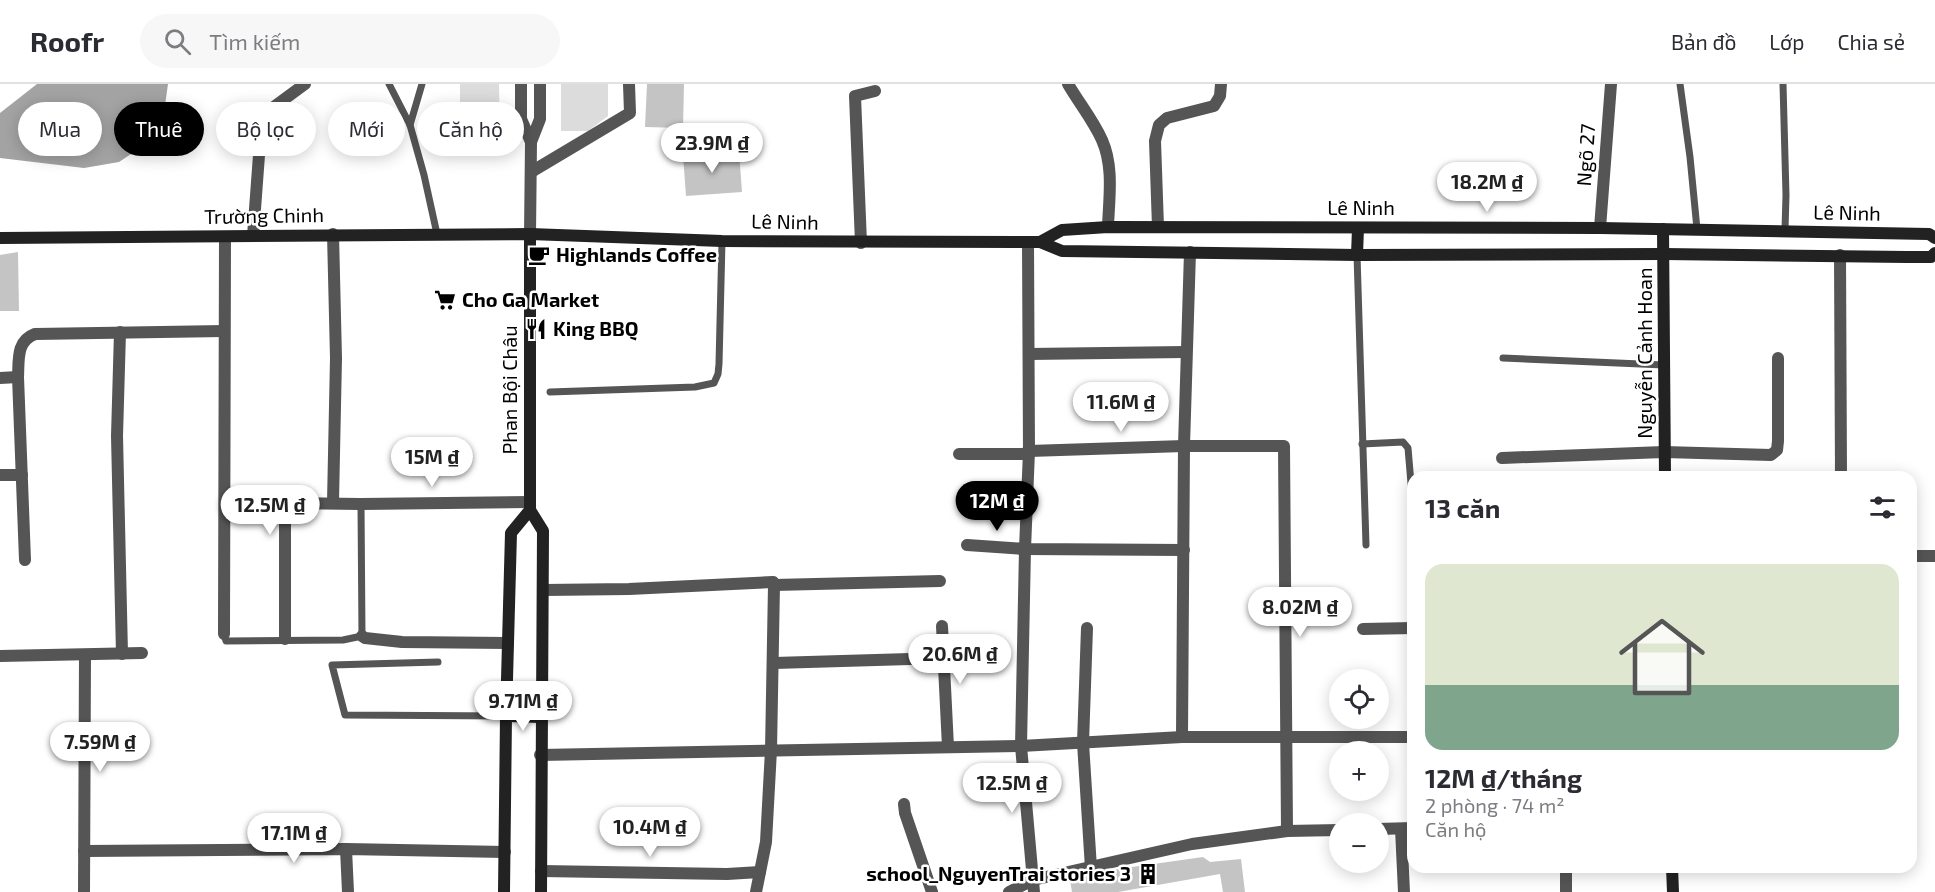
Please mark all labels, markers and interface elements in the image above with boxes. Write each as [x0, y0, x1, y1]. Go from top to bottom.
search box [140, 14, 560, 68]
text: Roofr [30, 24, 104, 58]
icon: search [161, 25, 194, 58]
text: Tìm kiếm [209, 28, 300, 54]
text: Bản đồ [1671, 29, 1736, 54]
text: Lớp [1769, 29, 1804, 54]
text: Chia sẻ [1837, 29, 1905, 54]
chip: Mua [18, 102, 102, 156]
chip: Thuê [114, 102, 204, 156]
chip: Bộ lọc [216, 102, 316, 156]
chip: Mới [328, 102, 405, 156]
chip: Căn hộ [417, 102, 524, 156]
pin: 23.9M ₫ [657, 123, 767, 174]
street label: Ngõ 27 [1571, 123, 1599, 187]
text: 23.9M ₫ [675, 130, 749, 154]
pin: 18.2M ₫ [1432, 162, 1542, 213]
text: 18.2M ₫ [1451, 169, 1523, 193]
street label: Lê Ninh [1327, 195, 1395, 219]
street label: Lê Ninh [1813, 199, 1881, 225]
street label: Trường Chinh [204, 202, 324, 228]
street label: Lê Ninh [751, 208, 819, 234]
place label: Highlands Coffee [556, 242, 717, 266]
cafe icon: Highlands Coffee [527, 243, 551, 267]
street label: Nguyễn Cảnh Hoan [1632, 267, 1656, 439]
place label: Cho Ga Market [462, 287, 599, 311]
supermarket icon: Cho Ga Market [433, 288, 457, 312]
place label: King BBQ [553, 316, 639, 341]
restaurant icon: King BBQ [524, 317, 548, 341]
street label: Phan Bội Châu [497, 325, 521, 455]
pin: 11.6M ₫ [1066, 382, 1176, 433]
text: 11.6M ₫ [1087, 389, 1155, 413]
pin: 15M ₫ [390, 437, 474, 488]
text: 15M ₫ [405, 444, 459, 468]
pin: 12M ₫ [955, 481, 1039, 532]
pin: 12.5M ₫ [215, 485, 325, 536]
text: 12M ₫ [970, 488, 1024, 512]
icon: filters [1866, 491, 1899, 524]
text: 12.5M ₫ [235, 492, 305, 516]
text: 13 căn [1425, 492, 1500, 523]
pin: 8.02M ₫ [1245, 587, 1355, 638]
text: 8.02M ₫ [1262, 594, 1338, 618]
icon: home [1608, 603, 1716, 711]
pin: 20.6M ₫ [905, 634, 1015, 685]
text: 20.6M ₫ [922, 641, 998, 665]
map controls [1329, 669, 1389, 873]
button: locate [1329, 669, 1389, 729]
pin: 9.71M ₫ [468, 681, 578, 732]
text: 9.71M ₫ [488, 688, 558, 712]
pin: 7.59M ₫ [45, 722, 155, 773]
text: 7.59M ₫ [64, 729, 136, 753]
button: + [1329, 741, 1389, 801]
text: 12M ₫/tháng [1425, 762, 1582, 793]
pin: 12.5M ₫ [957, 763, 1067, 814]
text: 12.5M ₫ [977, 770, 1047, 794]
text: 2 phòng · 74 m² [1425, 793, 1565, 817]
pin: 10.4M ₫ [595, 807, 705, 858]
pin: 17.1M ₫ [239, 813, 349, 864]
button: − [1329, 813, 1389, 873]
text: 10.4M ₫ [613, 814, 687, 838]
text: Căn hộ [1425, 817, 1486, 841]
text: 17.1M ₫ [261, 820, 327, 844]
place label: school_NguyenTrai stories 3 [866, 861, 1131, 886]
building icon: school_NguyenTrai stories 3 [1136, 862, 1160, 886]

